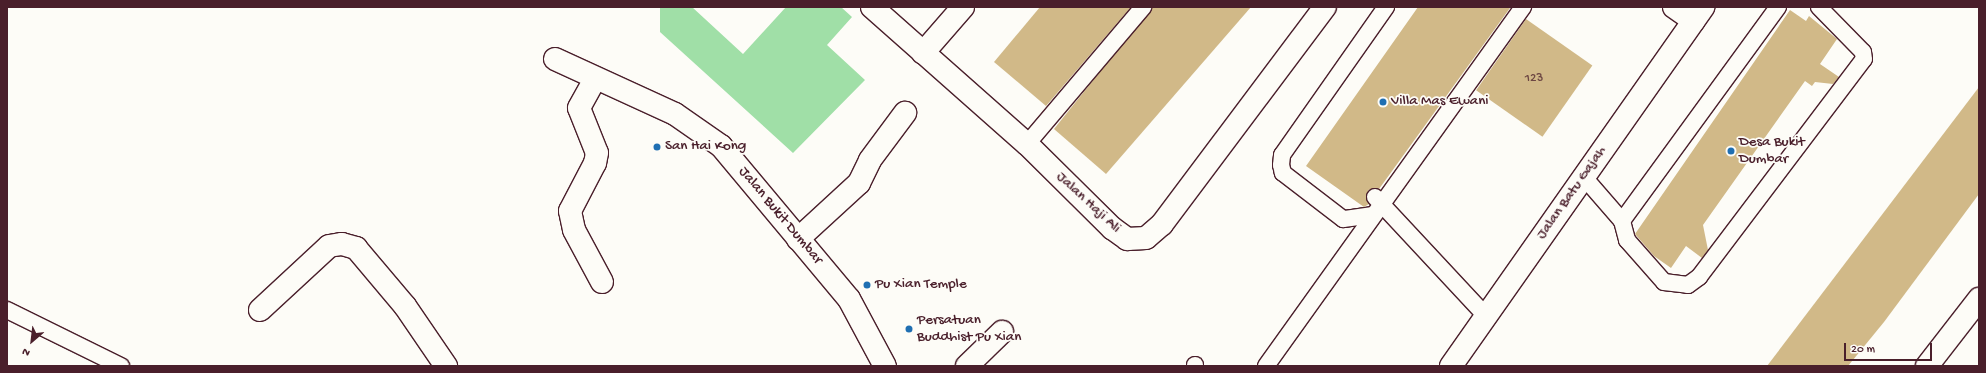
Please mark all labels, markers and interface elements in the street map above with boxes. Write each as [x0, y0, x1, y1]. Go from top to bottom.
house number: 123 [1525, 71, 1543, 87]
place label: Villa Mas Ewani [1391, 93, 1489, 111]
marker: Villa Mas Ewani [1378, 97, 1388, 107]
place label: Desa Bukit Dumbar [1739, 133, 1805, 168]
place label: San Hai Kong [665, 138, 746, 156]
marker: San Hai Kong [652, 142, 662, 152]
street label: Jalan Batu Gajah [1533, 143, 1611, 243]
marker: Desa Bukit Dumbar [1726, 146, 1736, 156]
street label: Jalan Bukit Dumbar [734, 164, 826, 268]
street label: Jalan Haji Ali [1052, 168, 1124, 238]
place label: Pu Xian Temple [875, 276, 967, 294]
marker: Pu Xian Temple [862, 280, 872, 290]
place label: Persatuan Buddhist Pu Xian [917, 311, 1021, 346]
north arrow [12, 321, 52, 361]
marker: Persatuan Buddhist Pu Xian [904, 324, 914, 334]
scale bar [1846, 335, 1934, 361]
text: 20 m [1851, 343, 1875, 357]
text: N [20, 345, 32, 359]

